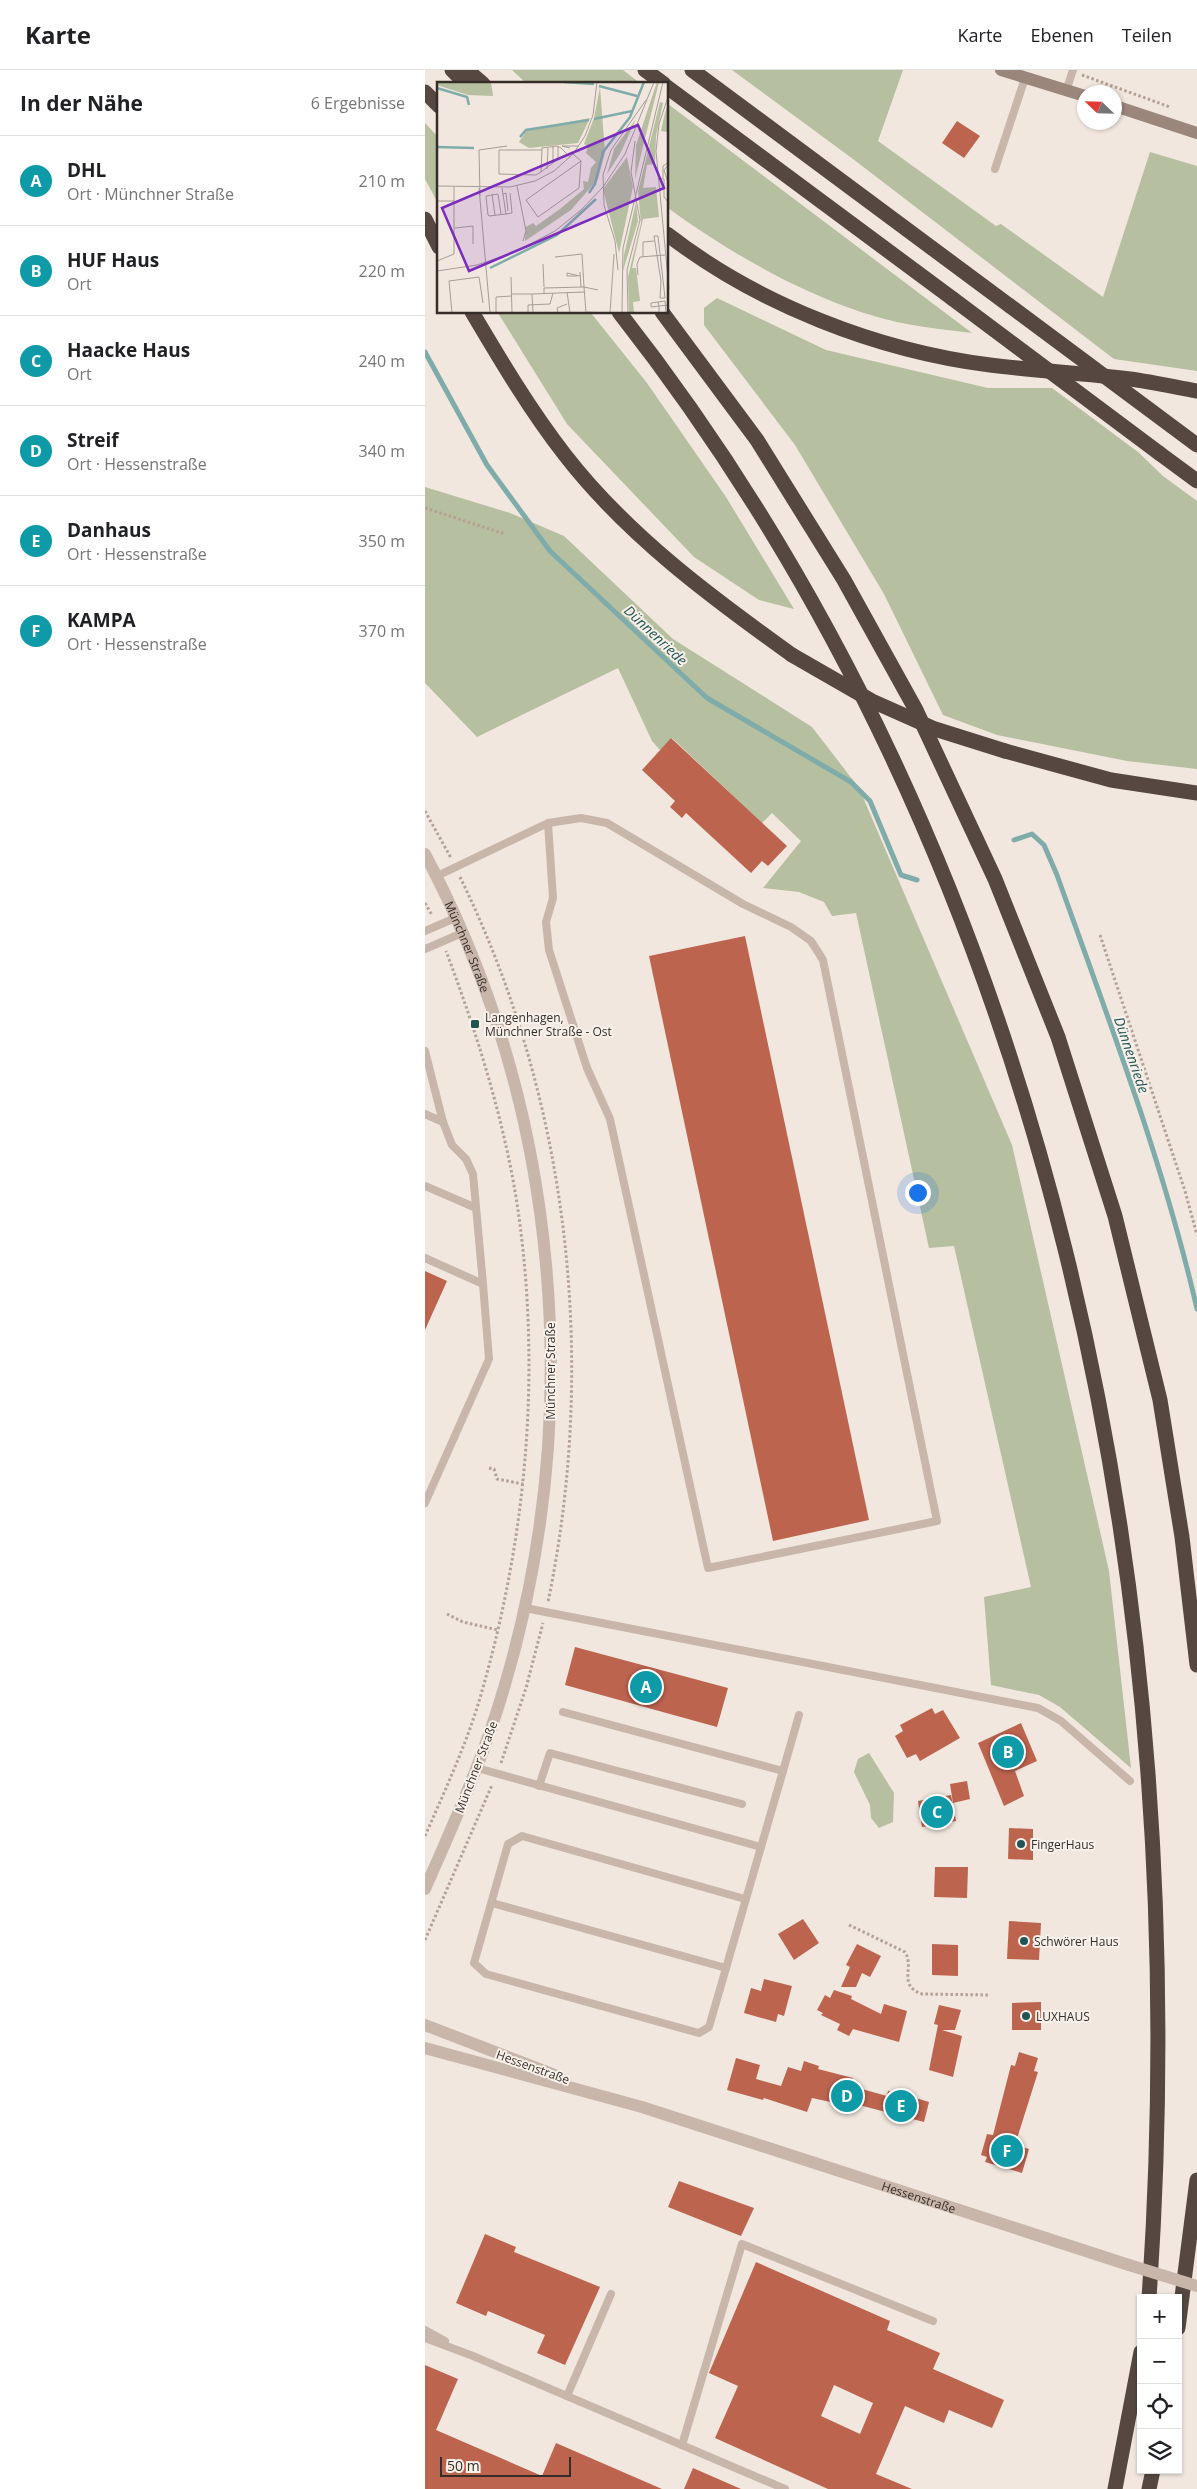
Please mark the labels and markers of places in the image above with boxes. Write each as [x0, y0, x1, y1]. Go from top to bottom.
place label: Langenhagen, Münchner Straße - Ost [485, 1009, 612, 1040]
marker: Langenhagen, Münchner Straße - Ost [469, 1018, 481, 1030]
pin: A [630, 1668, 662, 1706]
pin: B [992, 1733, 1024, 1771]
pin: C [921, 1793, 953, 1831]
place label: FingerHaus [1031, 1836, 1095, 1853]
marker: FingerHaus [1015, 1838, 1027, 1850]
place label: Schwörer Haus [1034, 1933, 1119, 1950]
marker: Schwörer Haus [1018, 1935, 1030, 1947]
place label: LUXHAUS [1036, 2008, 1090, 2025]
marker: LUXHAUS [1020, 2010, 1032, 2022]
pin: D [831, 2077, 863, 2115]
pin: E [885, 2087, 917, 2125]
pin: F [991, 2132, 1023, 2170]

